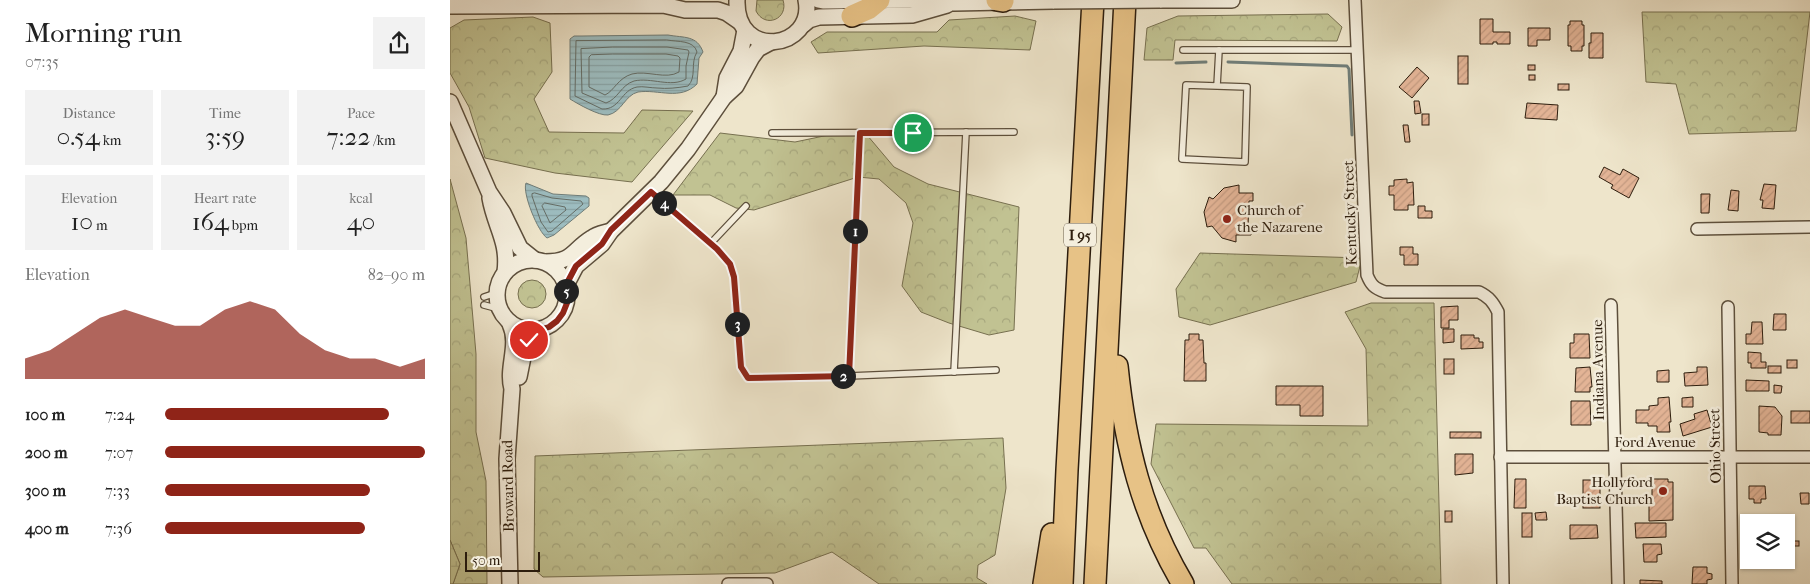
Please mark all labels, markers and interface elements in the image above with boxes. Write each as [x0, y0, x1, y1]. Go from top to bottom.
text: Morning run [25, 16, 182, 49]
button: share [373, 17, 425, 69]
text: 07:35 [25, 52, 59, 71]
text: Distance [63, 105, 115, 122]
text: Time [209, 105, 241, 122]
text: Pace [347, 105, 375, 122]
pin [892, 112, 934, 154]
icon: arrive [899, 119, 927, 147]
text: 0.54 [56, 122, 100, 151]
text: 3:59 [205, 122, 245, 151]
text: 7:22 [326, 122, 370, 151]
text: km [100, 132, 122, 149]
text: /km [370, 132, 396, 149]
street label: Kentucky Street [1339, 159, 1361, 266]
text: Elevation [61, 190, 117, 207]
text: Heart rate [194, 190, 256, 207]
text: kcal [349, 190, 373, 207]
pin: 4 [652, 190, 676, 216]
text: 4 [660, 195, 669, 212]
place label: Church of the Nazarene [1237, 201, 1323, 236]
text: 10 [70, 207, 93, 236]
text: 164 [192, 207, 229, 236]
text: 40 [347, 207, 375, 236]
marker: Church of the Nazarene [1221, 213, 1233, 225]
text: m [93, 217, 108, 234]
text: bpm [229, 217, 258, 234]
pin: 1 [842, 218, 868, 244]
text: 1 [853, 223, 858, 240]
road number: I 95 [1064, 224, 1096, 246]
text: Elevation [25, 265, 90, 284]
text: 82–90 m [368, 265, 425, 284]
pin: 5 [554, 278, 578, 304]
text: 5 [563, 283, 570, 300]
pin: 3 [724, 312, 750, 336]
text: 3 [735, 316, 740, 333]
pin [508, 319, 550, 361]
street label: Indiana Avenue [1588, 319, 1608, 421]
icon: check [515, 326, 543, 354]
pin: 2 [830, 364, 856, 388]
text: 2 [840, 368, 847, 385]
text: 100 m [25, 405, 65, 424]
text: 7:24 [105, 405, 134, 424]
street label: Ohio Street [1705, 408, 1725, 484]
street label: Ford Avenue [1614, 433, 1696, 451]
street label: Broward Road [498, 439, 518, 532]
text: 200 m [25, 443, 68, 462]
text: 7:07 [105, 443, 133, 462]
place label: Hollyford Baptist Church [1556, 473, 1654, 508]
text: 300 m [25, 481, 66, 500]
text: 7:33 [105, 481, 130, 500]
marker: Hollyford Baptist Church [1657, 485, 1669, 497]
map controls [1740, 514, 1795, 569]
button: layers [1740, 514, 1795, 569]
text: 400 m [25, 519, 69, 538]
text: 7:36 [105, 519, 132, 538]
scale bar [465, 549, 540, 572]
text: 50 m [472, 552, 500, 569]

